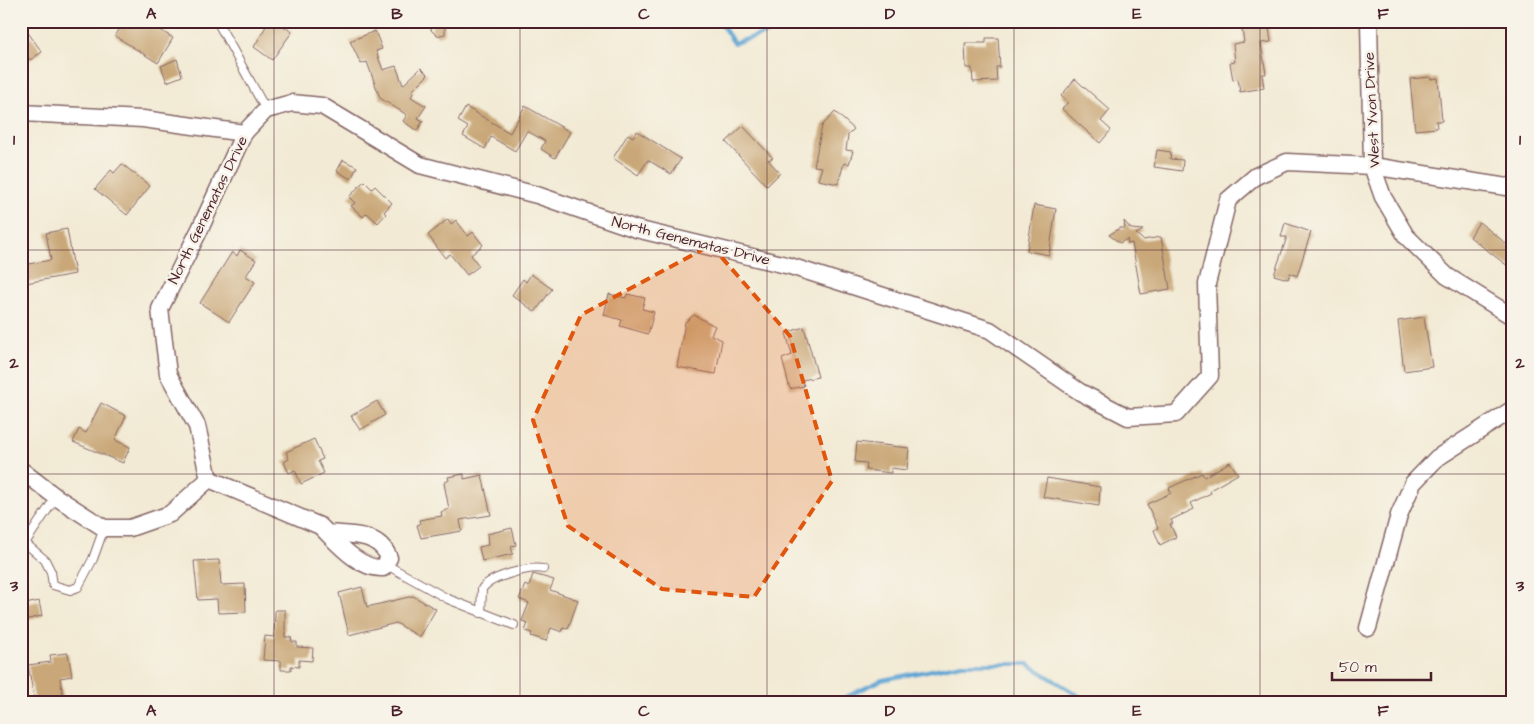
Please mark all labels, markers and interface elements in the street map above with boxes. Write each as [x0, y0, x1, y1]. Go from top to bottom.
text: A [146, 3, 157, 25]
text: B [391, 3, 403, 25]
text: C [638, 3, 650, 25]
text: D [885, 3, 896, 25]
text: E [1132, 3, 1142, 25]
text: F [1377, 3, 1389, 25]
street label: West Yvon Drive [1358, 52, 1386, 168]
text: 1 [13, 129, 16, 151]
text: 1 [1519, 129, 1522, 151]
street label: North Genematas Drive [163, 132, 253, 288]
street label: North Genematas Drive [610, 211, 772, 271]
text: 2 [8, 352, 19, 374]
text: 2 [1514, 352, 1525, 374]
text: 3 [9, 575, 19, 597]
text: 3 [1515, 575, 1525, 597]
scale bar [1332, 649, 1430, 681]
text: 50 m [1339, 657, 1377, 678]
text: A [146, 700, 157, 722]
text: B [391, 700, 403, 722]
text: C [638, 700, 650, 722]
text: D [885, 700, 896, 722]
text: E [1132, 700, 1142, 722]
text: F [1377, 700, 1389, 722]

